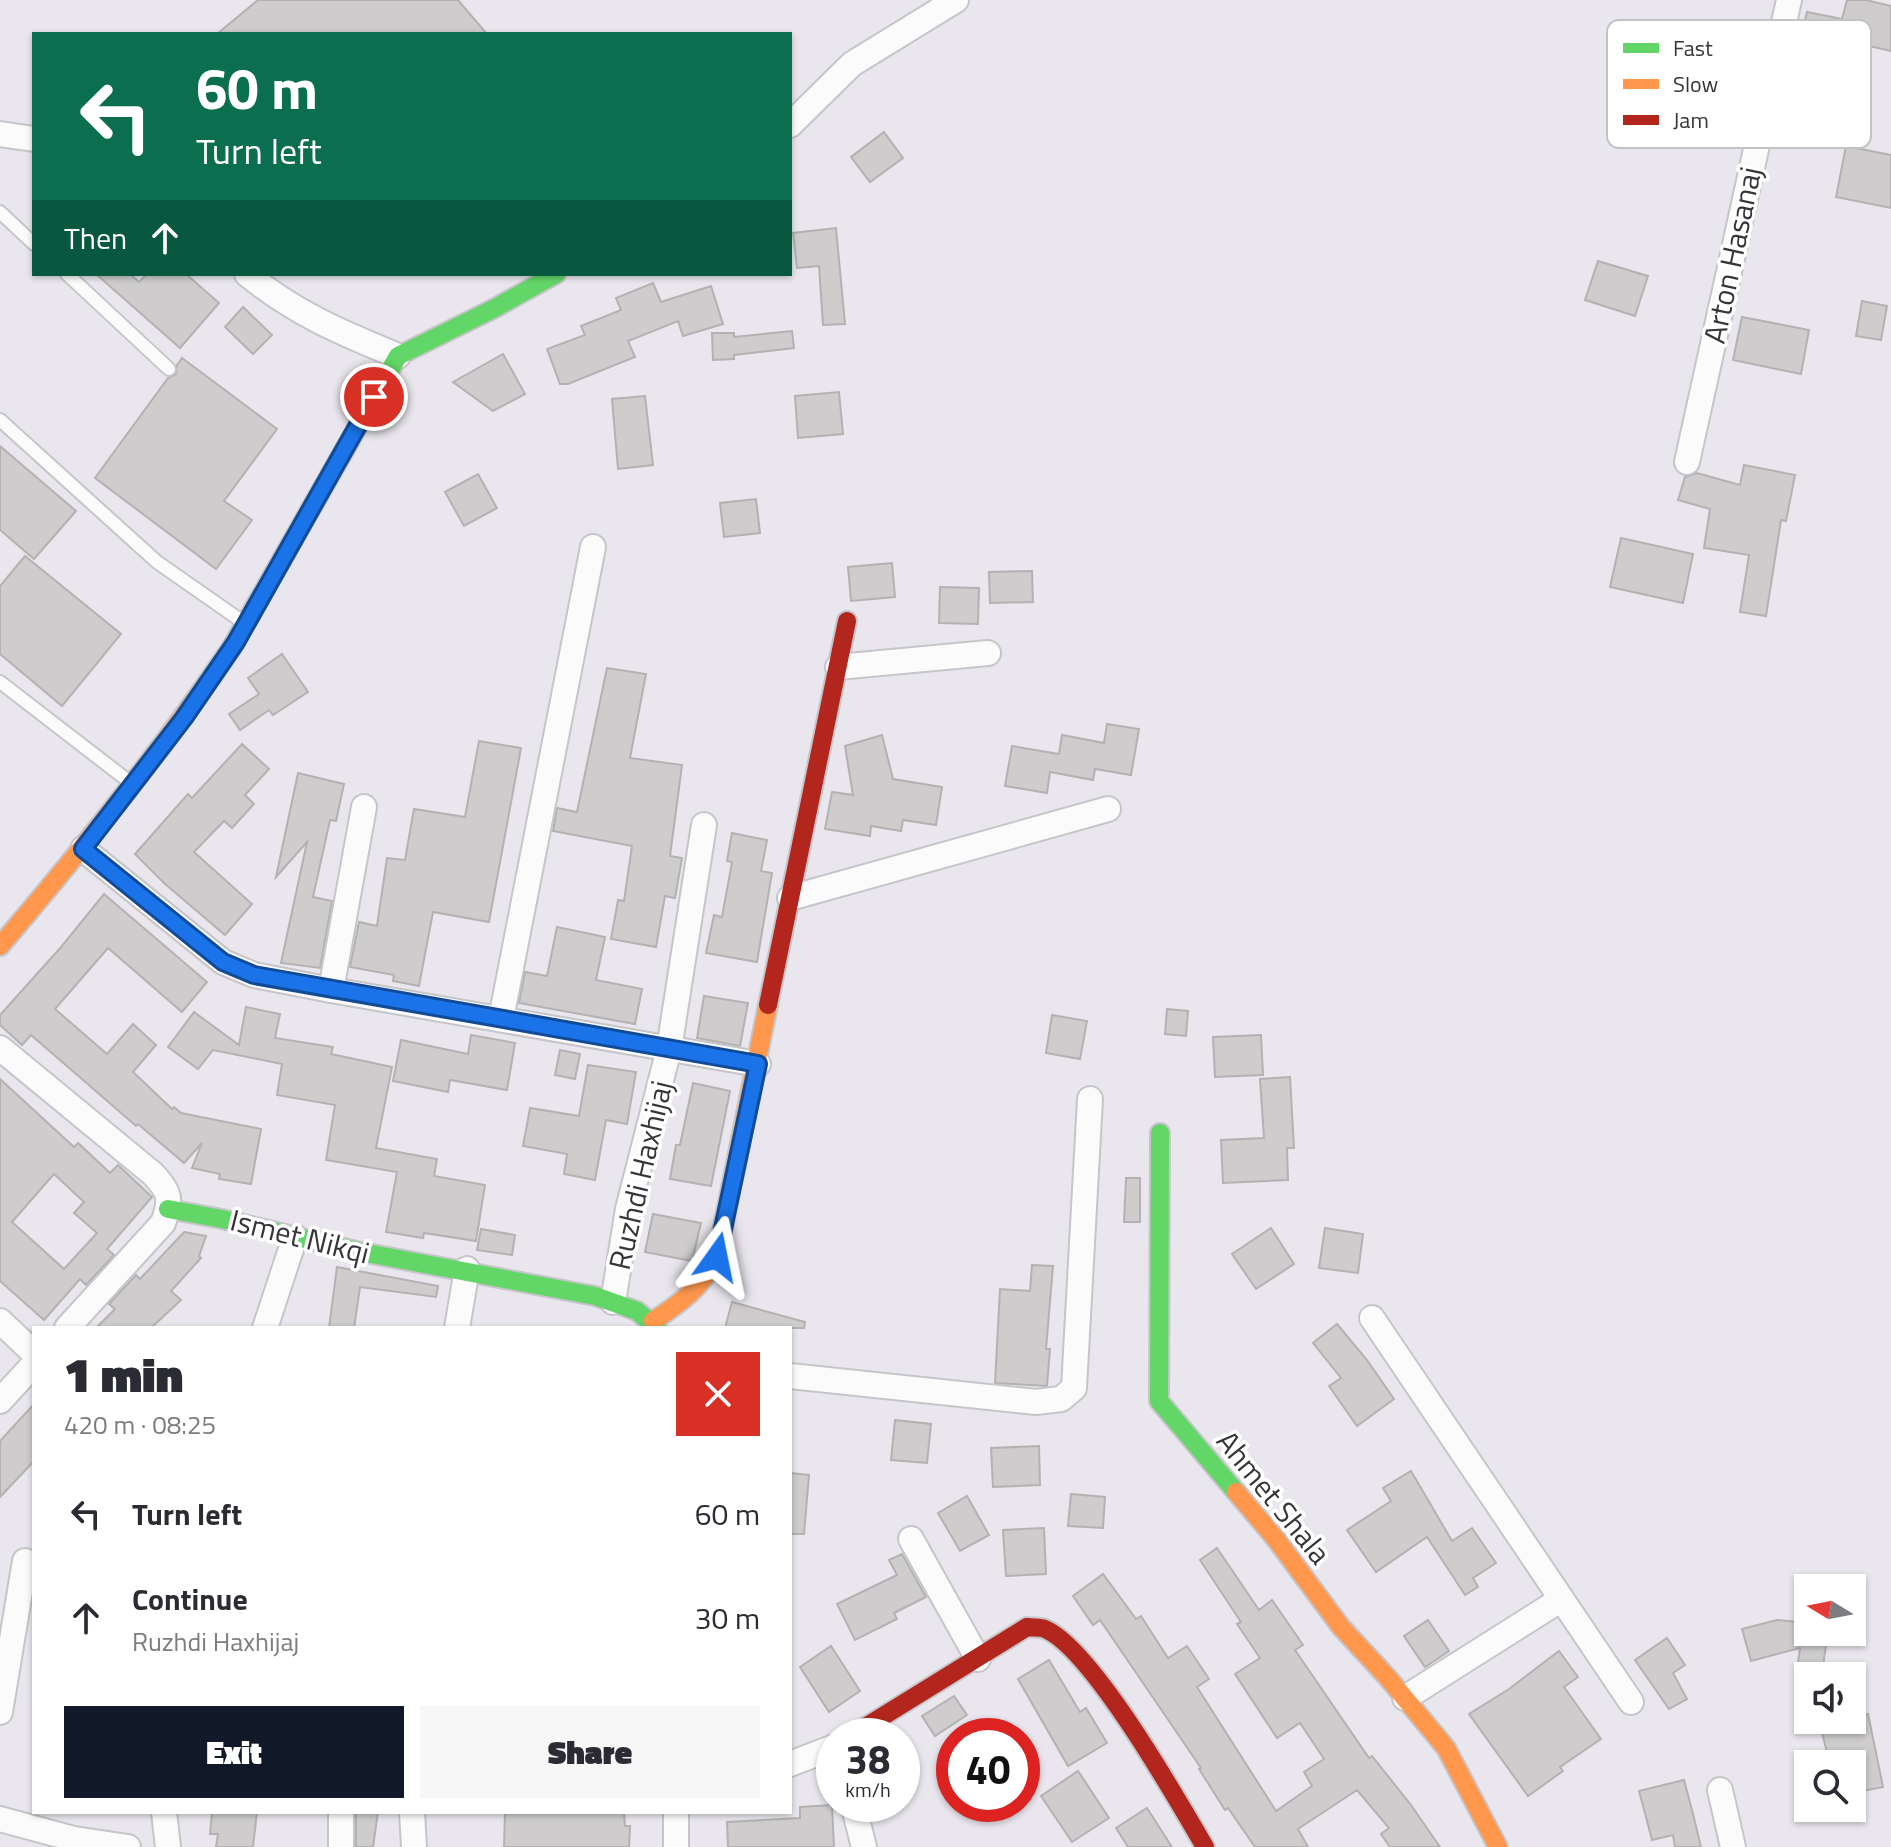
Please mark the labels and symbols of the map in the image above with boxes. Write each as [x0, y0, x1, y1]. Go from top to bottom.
legend [1607, 20, 1871, 148]
text: Fast [1673, 31, 1713, 65]
text: Slow [1673, 67, 1719, 101]
text: Jam [1673, 103, 1709, 137]
street label: Arton Hasanaj [1691, 163, 1773, 347]
pin [340, 363, 408, 431]
street label: Ruzhdi Haxhijaj [596, 1076, 684, 1274]
street label: Ismet Nikqi [226, 1197, 374, 1275]
position arrow [675, 1215, 759, 1299]
street label: Ahmet Shala [1206, 1420, 1342, 1574]
north arrow [1794, 1574, 1866, 1646]
speed limit sign: 40 [936, 1718, 1040, 1822]

